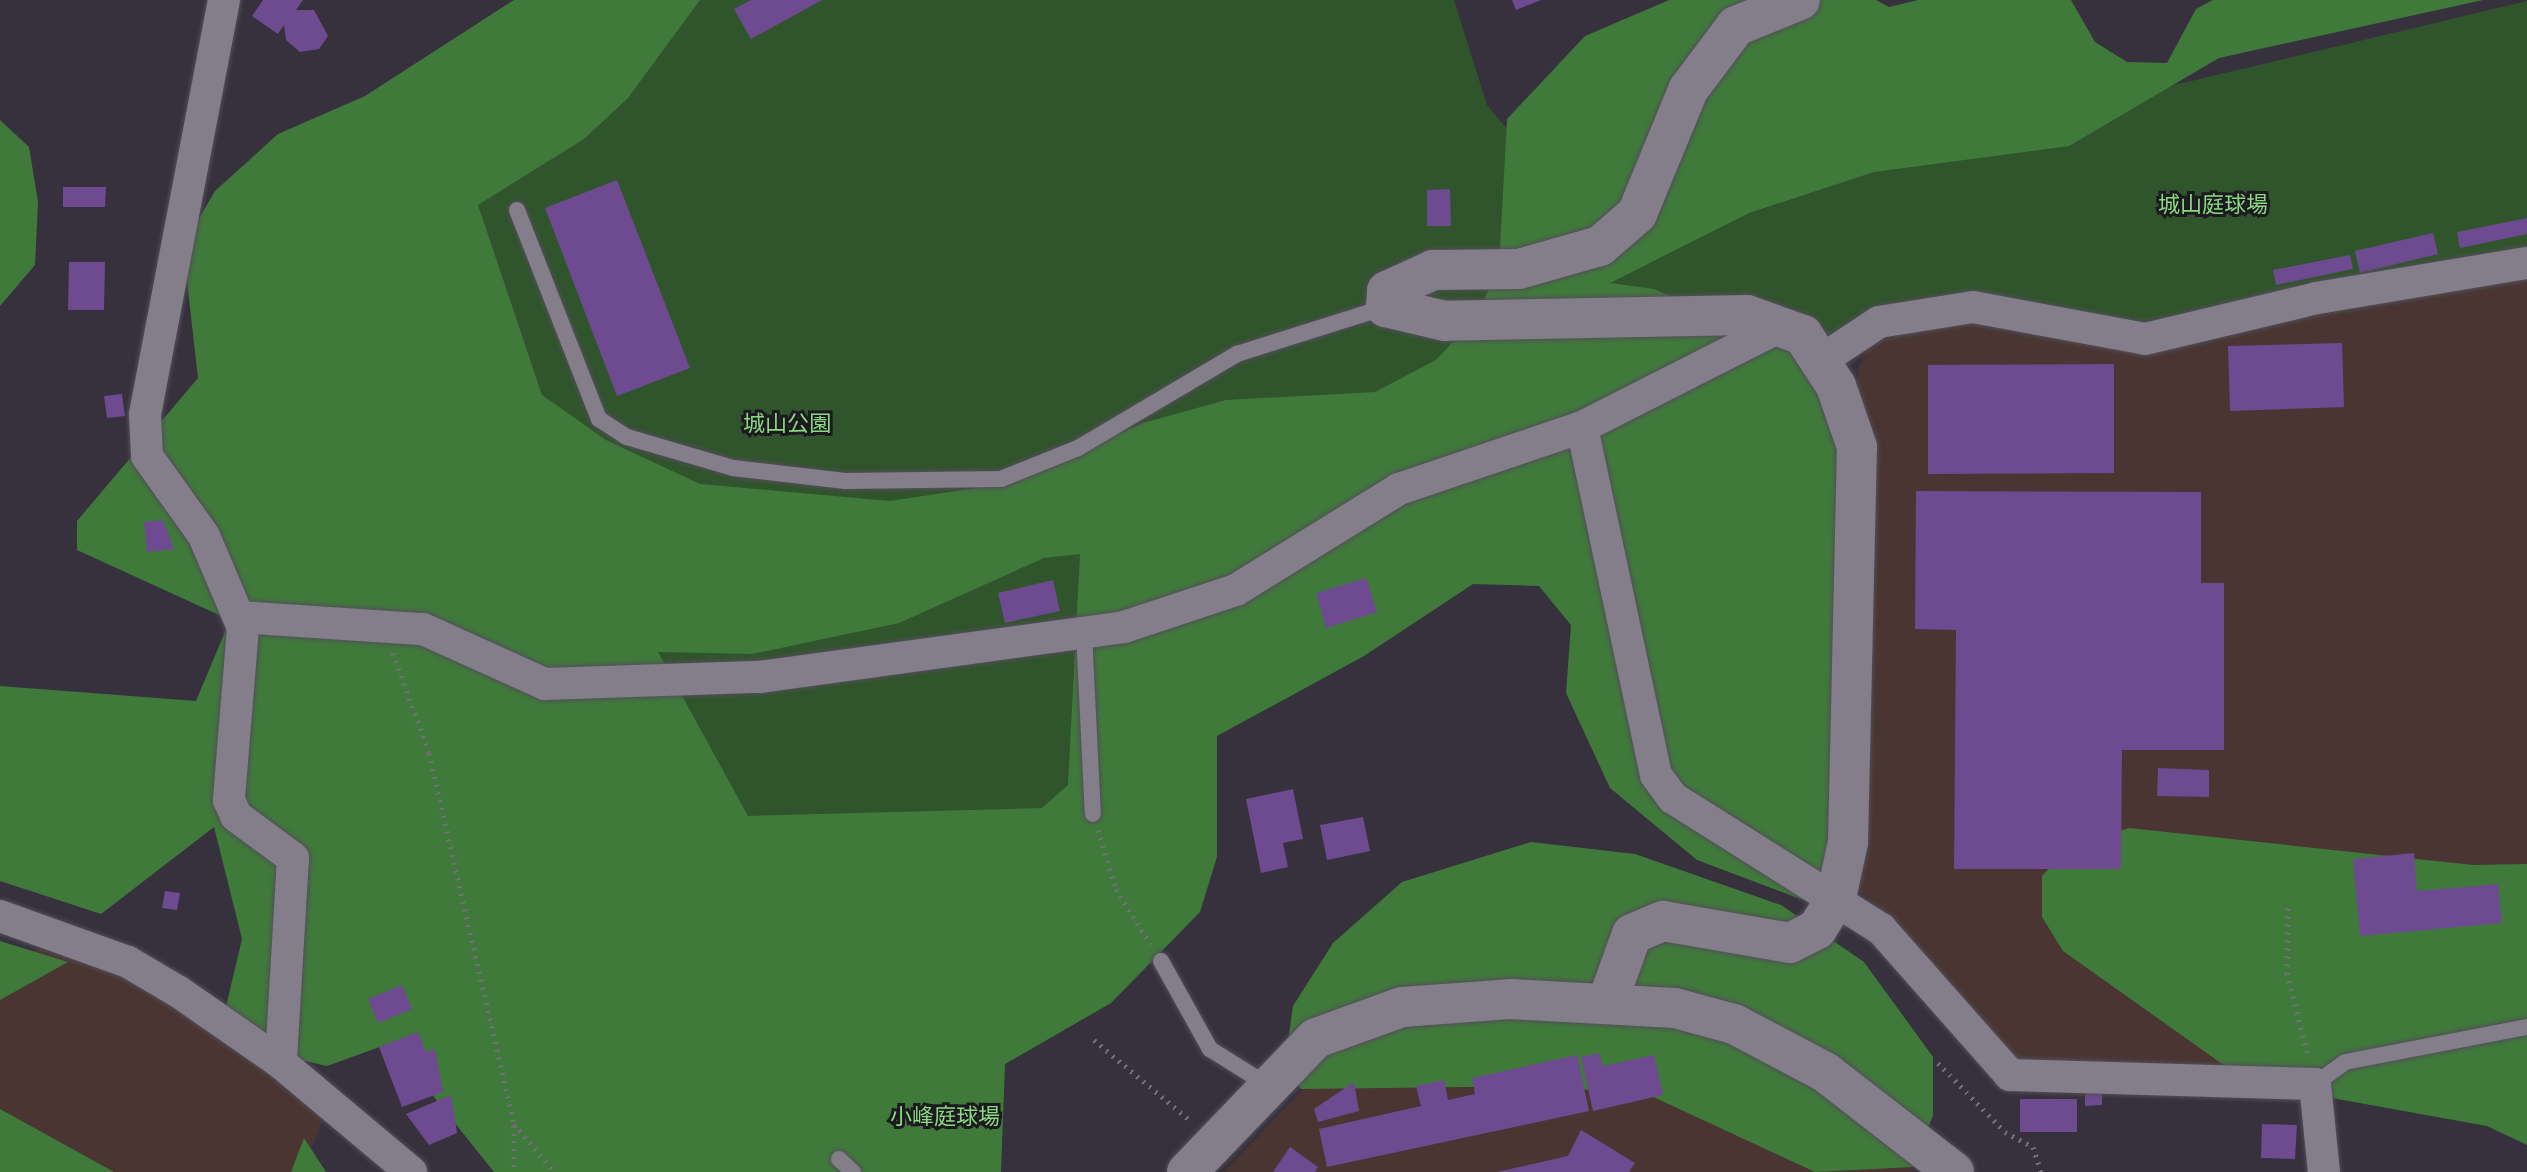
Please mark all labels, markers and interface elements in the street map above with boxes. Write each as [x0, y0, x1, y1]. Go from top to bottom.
park label: 城山庭球場 [2158, 194, 2268, 220]
park label: 城山公園 [743, 413, 831, 439]
park label: 小峰庭球場 [890, 1106, 1000, 1132]

